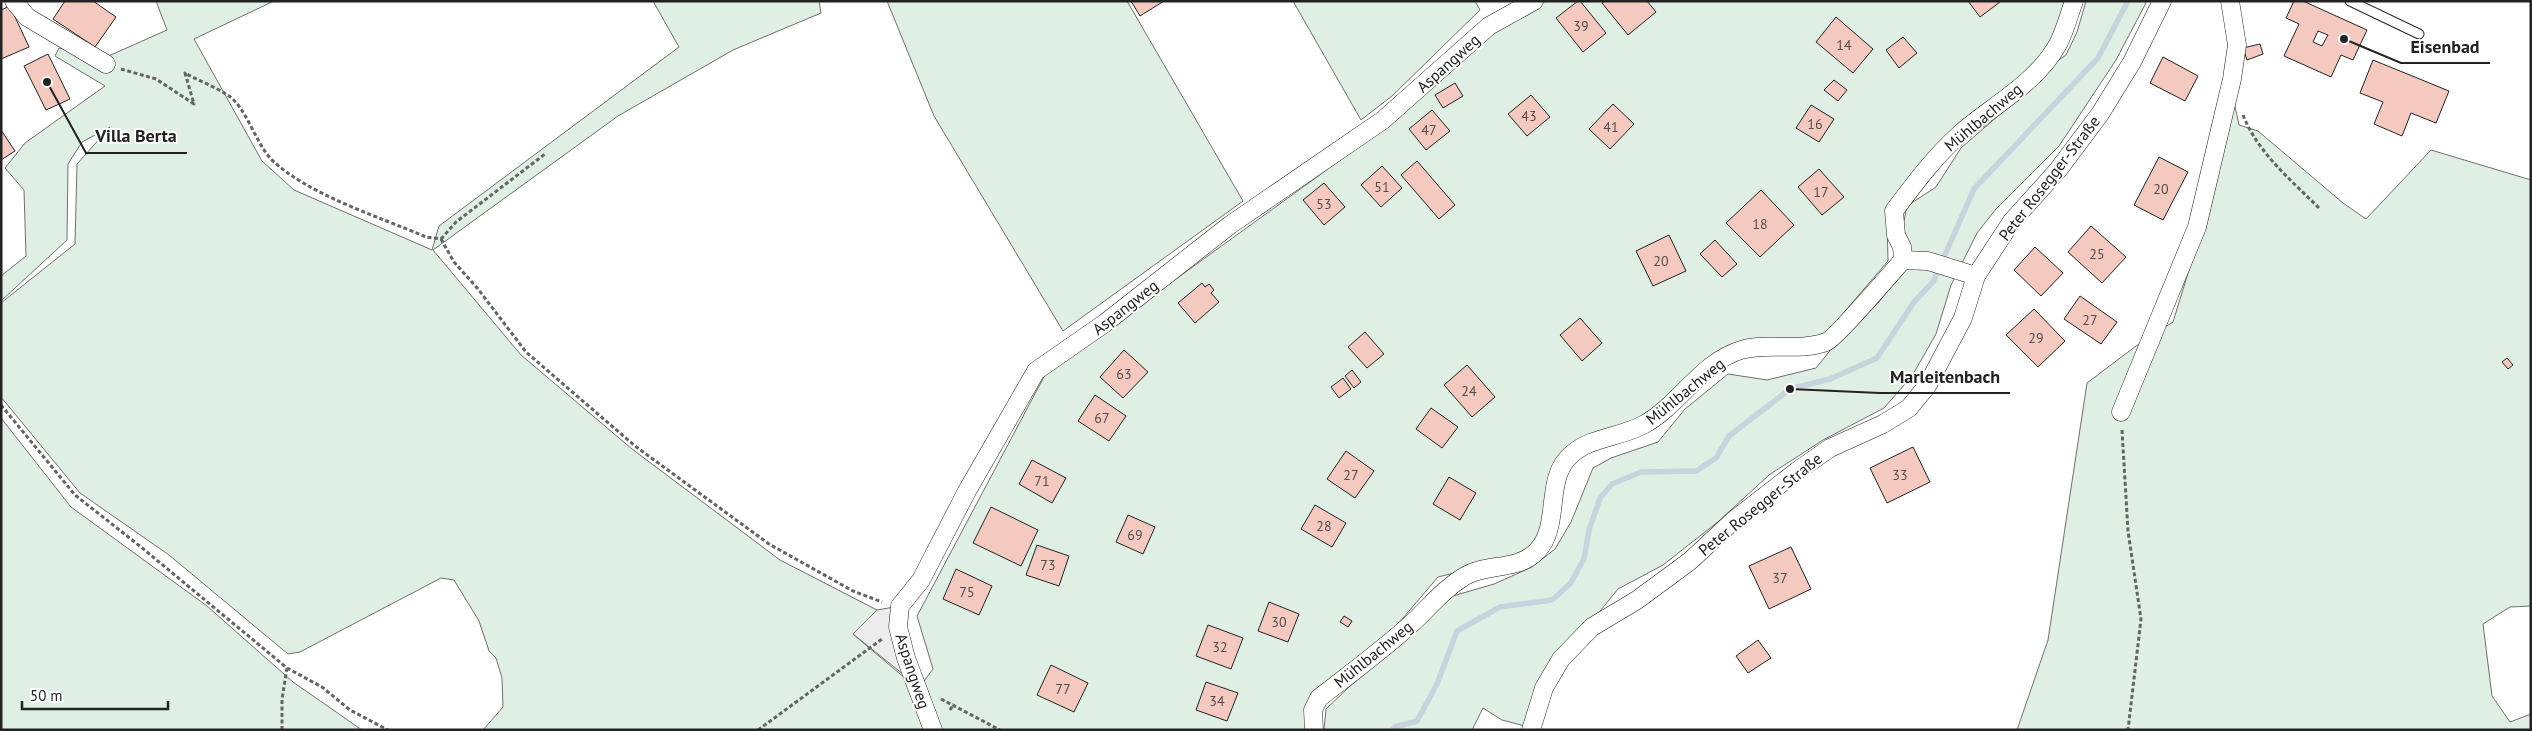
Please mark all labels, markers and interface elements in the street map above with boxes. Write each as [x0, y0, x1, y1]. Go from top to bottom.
house number: 39 [1573, 17, 1589, 35]
street label: Aspangweg [1412, 29, 1484, 97]
callout: Eisenbad [2401, 30, 2490, 63]
text: Eisenbad [2410, 35, 2480, 58]
house number: 14 [1836, 36, 1852, 54]
street label: Mühlbachweg [1940, 79, 2026, 155]
house number: 43 [1521, 107, 1537, 125]
street label: Peter Rosegger-Straße [1994, 112, 2104, 244]
house number: 16 [1807, 115, 1823, 133]
house number: 41 [1603, 118, 1619, 136]
callout: Villa Berta [86, 120, 187, 153]
house number: 47 [1421, 121, 1437, 139]
text: Villa Berta [94, 124, 177, 147]
house number: 51 [1374, 178, 1390, 196]
house number: 20 [2153, 180, 2169, 198]
house number: 17 [1813, 183, 1829, 201]
house number: 53 [1316, 195, 1332, 213]
house number: 18 [1752, 215, 1768, 233]
house number: 25 [2089, 245, 2105, 263]
house number: 20 [1653, 252, 1669, 270]
street label: Aspangweg [1088, 275, 1162, 339]
house number: 27 [2082, 311, 2098, 329]
house number: 29 [2028, 329, 2044, 347]
street label: Mühlbachweg [1642, 353, 1728, 429]
callout: Marleitenbach [1880, 360, 2010, 393]
house number: 63 [1116, 365, 1132, 383]
text: Marleitenbach [1890, 365, 2000, 388]
house number: 24 [1461, 382, 1477, 400]
house number: 67 [1094, 409, 1110, 427]
street label: Peter Rosegger-Straße [1694, 448, 1826, 560]
house number: 27 [1343, 466, 1359, 484]
house number: 33 [1892, 466, 1908, 484]
house number: 71 [1034, 472, 1050, 490]
house number: 28 [1316, 517, 1332, 535]
house number: 69 [1127, 526, 1143, 544]
house number: 73 [1040, 556, 1056, 574]
house number: 37 [1772, 569, 1788, 587]
house number: 75 [959, 583, 975, 601]
house number: 30 [1271, 613, 1287, 631]
street label: Mühlbachweg [1330, 616, 1416, 692]
street label: Aspangweg [891, 631, 935, 711]
house number: 32 [1212, 638, 1228, 656]
scale bar [22, 678, 169, 710]
house number: 77 [1055, 680, 1071, 698]
text: 50 m [30, 686, 63, 705]
house number: 34 [1209, 692, 1225, 710]

